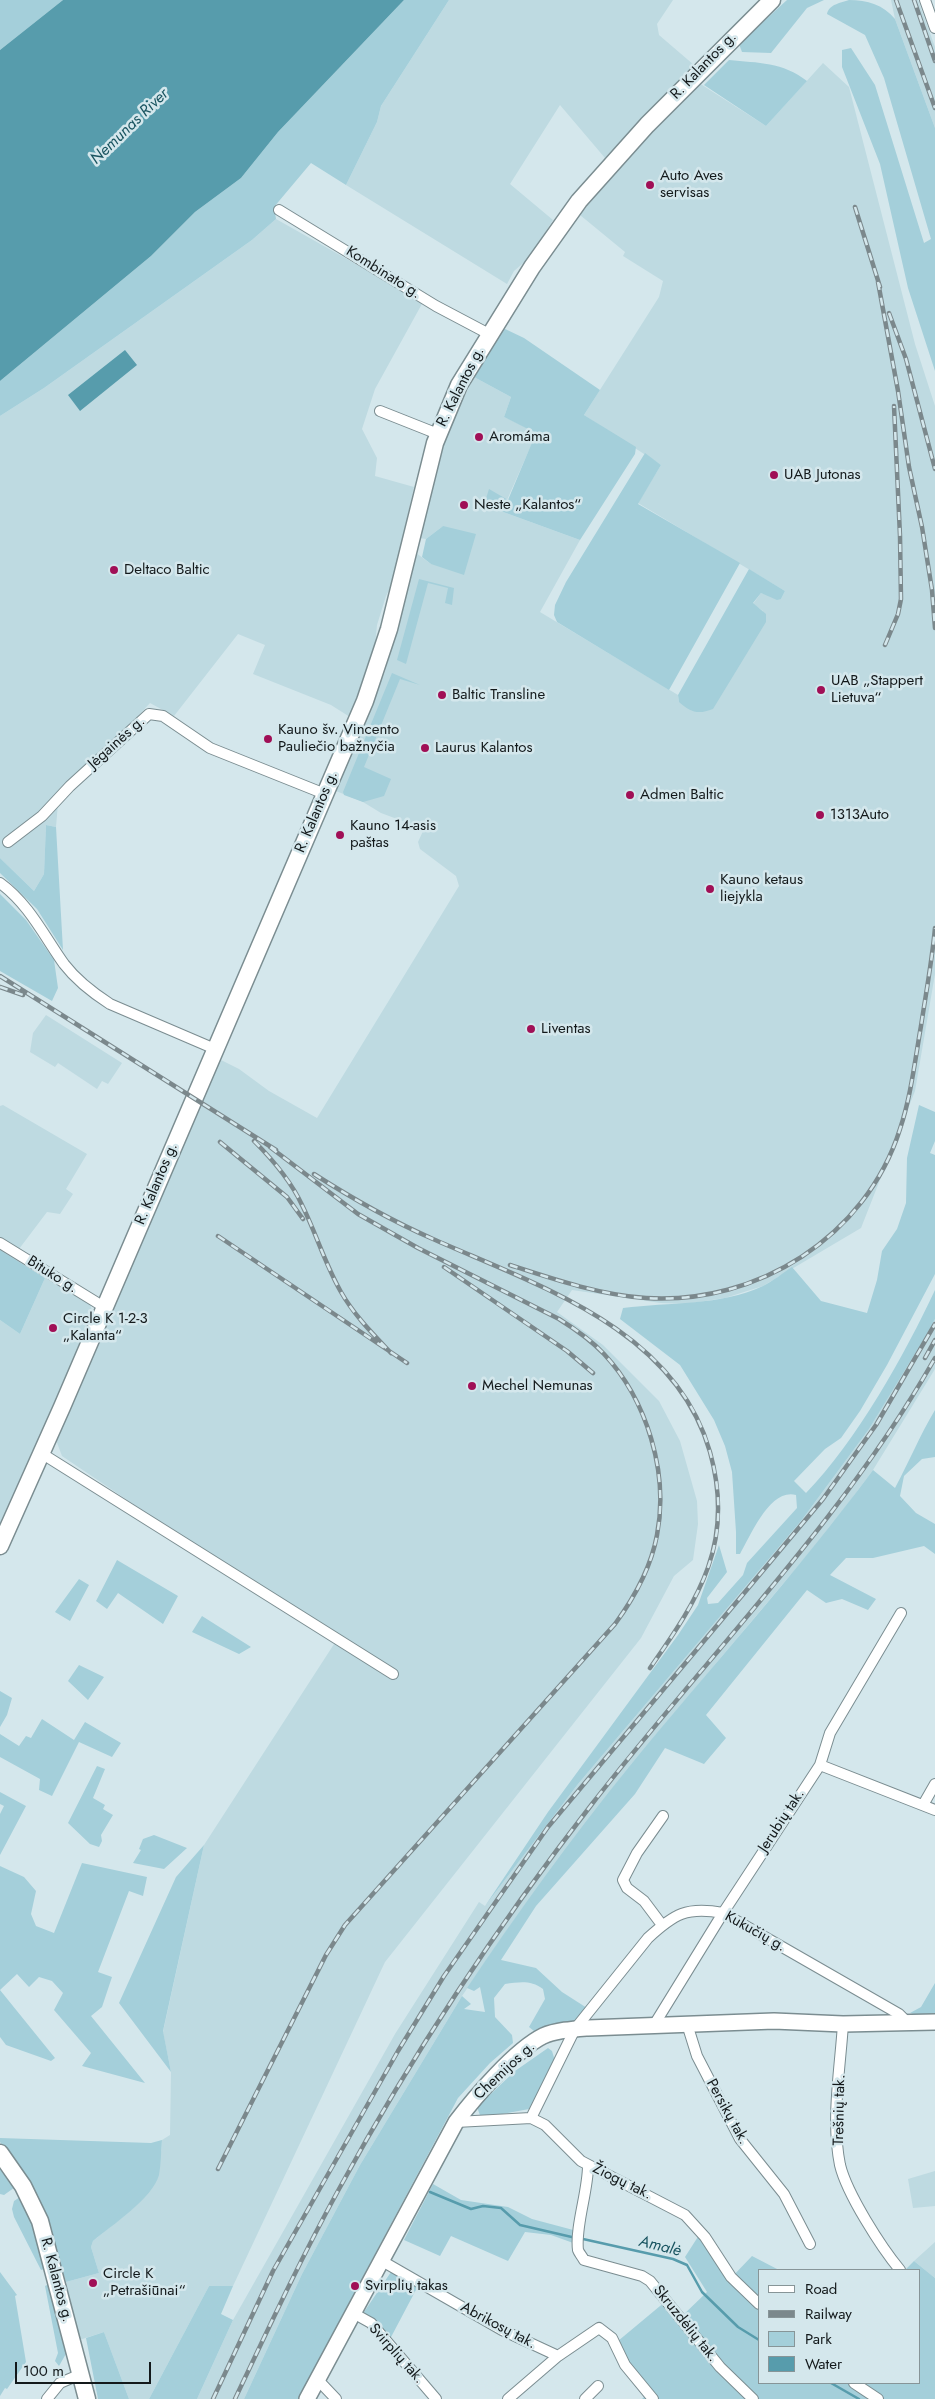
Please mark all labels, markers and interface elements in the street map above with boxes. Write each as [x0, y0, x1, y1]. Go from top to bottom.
street label: R. Kalantos g. [667, 28, 741, 104]
water label: Nemunas River [87, 85, 173, 169]
place label: Auto Aves servisas [660, 167, 723, 202]
marker: Auto Aves servisas [644, 179, 656, 191]
street label: Kombinato g. [342, 243, 424, 303]
street label: R. Kalantos g. [433, 344, 489, 430]
place label: Aromáma [489, 428, 550, 446]
marker: Aromáma [473, 431, 485, 443]
place label: UAB Jutonas [784, 466, 861, 484]
marker: UAB Jutonas [768, 469, 780, 481]
place label: Neste „Kalantos“ [474, 496, 581, 514]
marker: Neste „Kalantos“ [458, 499, 470, 511]
place label: Deltaco Baltic [124, 561, 210, 579]
marker: Deltaco Baltic [108, 564, 120, 576]
place label: UAB „Stappert Lietuva“ [831, 672, 923, 707]
marker: UAB „Stappert Lietuva“ [815, 684, 827, 696]
place label: Baltic Transline [452, 686, 545, 704]
marker: Baltic Transline [436, 689, 448, 701]
street label: Jėgainės g. [85, 713, 149, 773]
place label: Kauno šv. Vincento Pauliečio bažnyčia [278, 721, 399, 756]
marker: Kauno šv. Vincento Pauliečio bažnyčia [262, 733, 274, 745]
place label: Laurus Kalantos [435, 739, 532, 757]
marker: Laurus Kalantos [419, 742, 431, 754]
street label: R. Kalantos g. [292, 768, 342, 856]
place label: Admen Baltic [640, 786, 724, 804]
marker: Admen Baltic [624, 789, 636, 801]
place label: 1313Auto [830, 806, 889, 824]
marker: 1313Auto [814, 809, 826, 821]
place label: Kauno 14-asis paštas [350, 817, 436, 852]
marker: Kauno 14-asis paštas [334, 829, 346, 841]
place label: Kauno ketaus liejykla [720, 871, 803, 906]
marker: Kauno ketaus liejykla [704, 883, 716, 895]
place label: Liventas [541, 1020, 590, 1038]
marker: Liventas [525, 1023, 537, 1035]
street label: R. Kalantos g. [132, 1140, 182, 1228]
street label: Bituko g. [24, 1253, 80, 1297]
place label: Circle K 1-2-3 „Kalanta“ [63, 1310, 148, 1345]
marker: Circle K 1-2-3 „Kalanta“ [47, 1322, 59, 1334]
place label: Mechel Nemunas [482, 1377, 593, 1395]
marker: Mechel Nemunas [466, 1380, 478, 1392]
street label: Jerubių tak. [755, 1786, 809, 1856]
street label: Kukučių g. [721, 1908, 789, 1956]
street label: Chemijos g. [471, 2038, 539, 2104]
street label: Trešnių tak. [830, 2074, 850, 2146]
street label: Persikų tak. [702, 2076, 752, 2148]
street label: Žiogų tak. [589, 2160, 655, 2204]
water label: Amalė [637, 2233, 683, 2261]
street label: R. Kalantos g. [36, 2236, 76, 2324]
place label: Circle K „Petrašiūnai“ [103, 2265, 186, 2300]
legend [758, 2269, 920, 2384]
marker: Circle K „Petrašiūnai“ [87, 2277, 99, 2289]
place label: Svirplių takas [365, 2277, 448, 2295]
text: Road [805, 2278, 837, 2300]
marker: Svirplių takas [349, 2280, 361, 2292]
street label: Skruzdėlių tak. [649, 2282, 721, 2366]
street label: Abrikosų tak. [457, 2299, 539, 2353]
text: Railway [805, 2303, 852, 2325]
street label: Svirplių tak. [364, 2320, 428, 2388]
text: Park [805, 2328, 832, 2350]
scale bar [18, 2352, 154, 2384]
text: Water [805, 2353, 842, 2375]
text: 100 m [23, 2360, 64, 2382]

